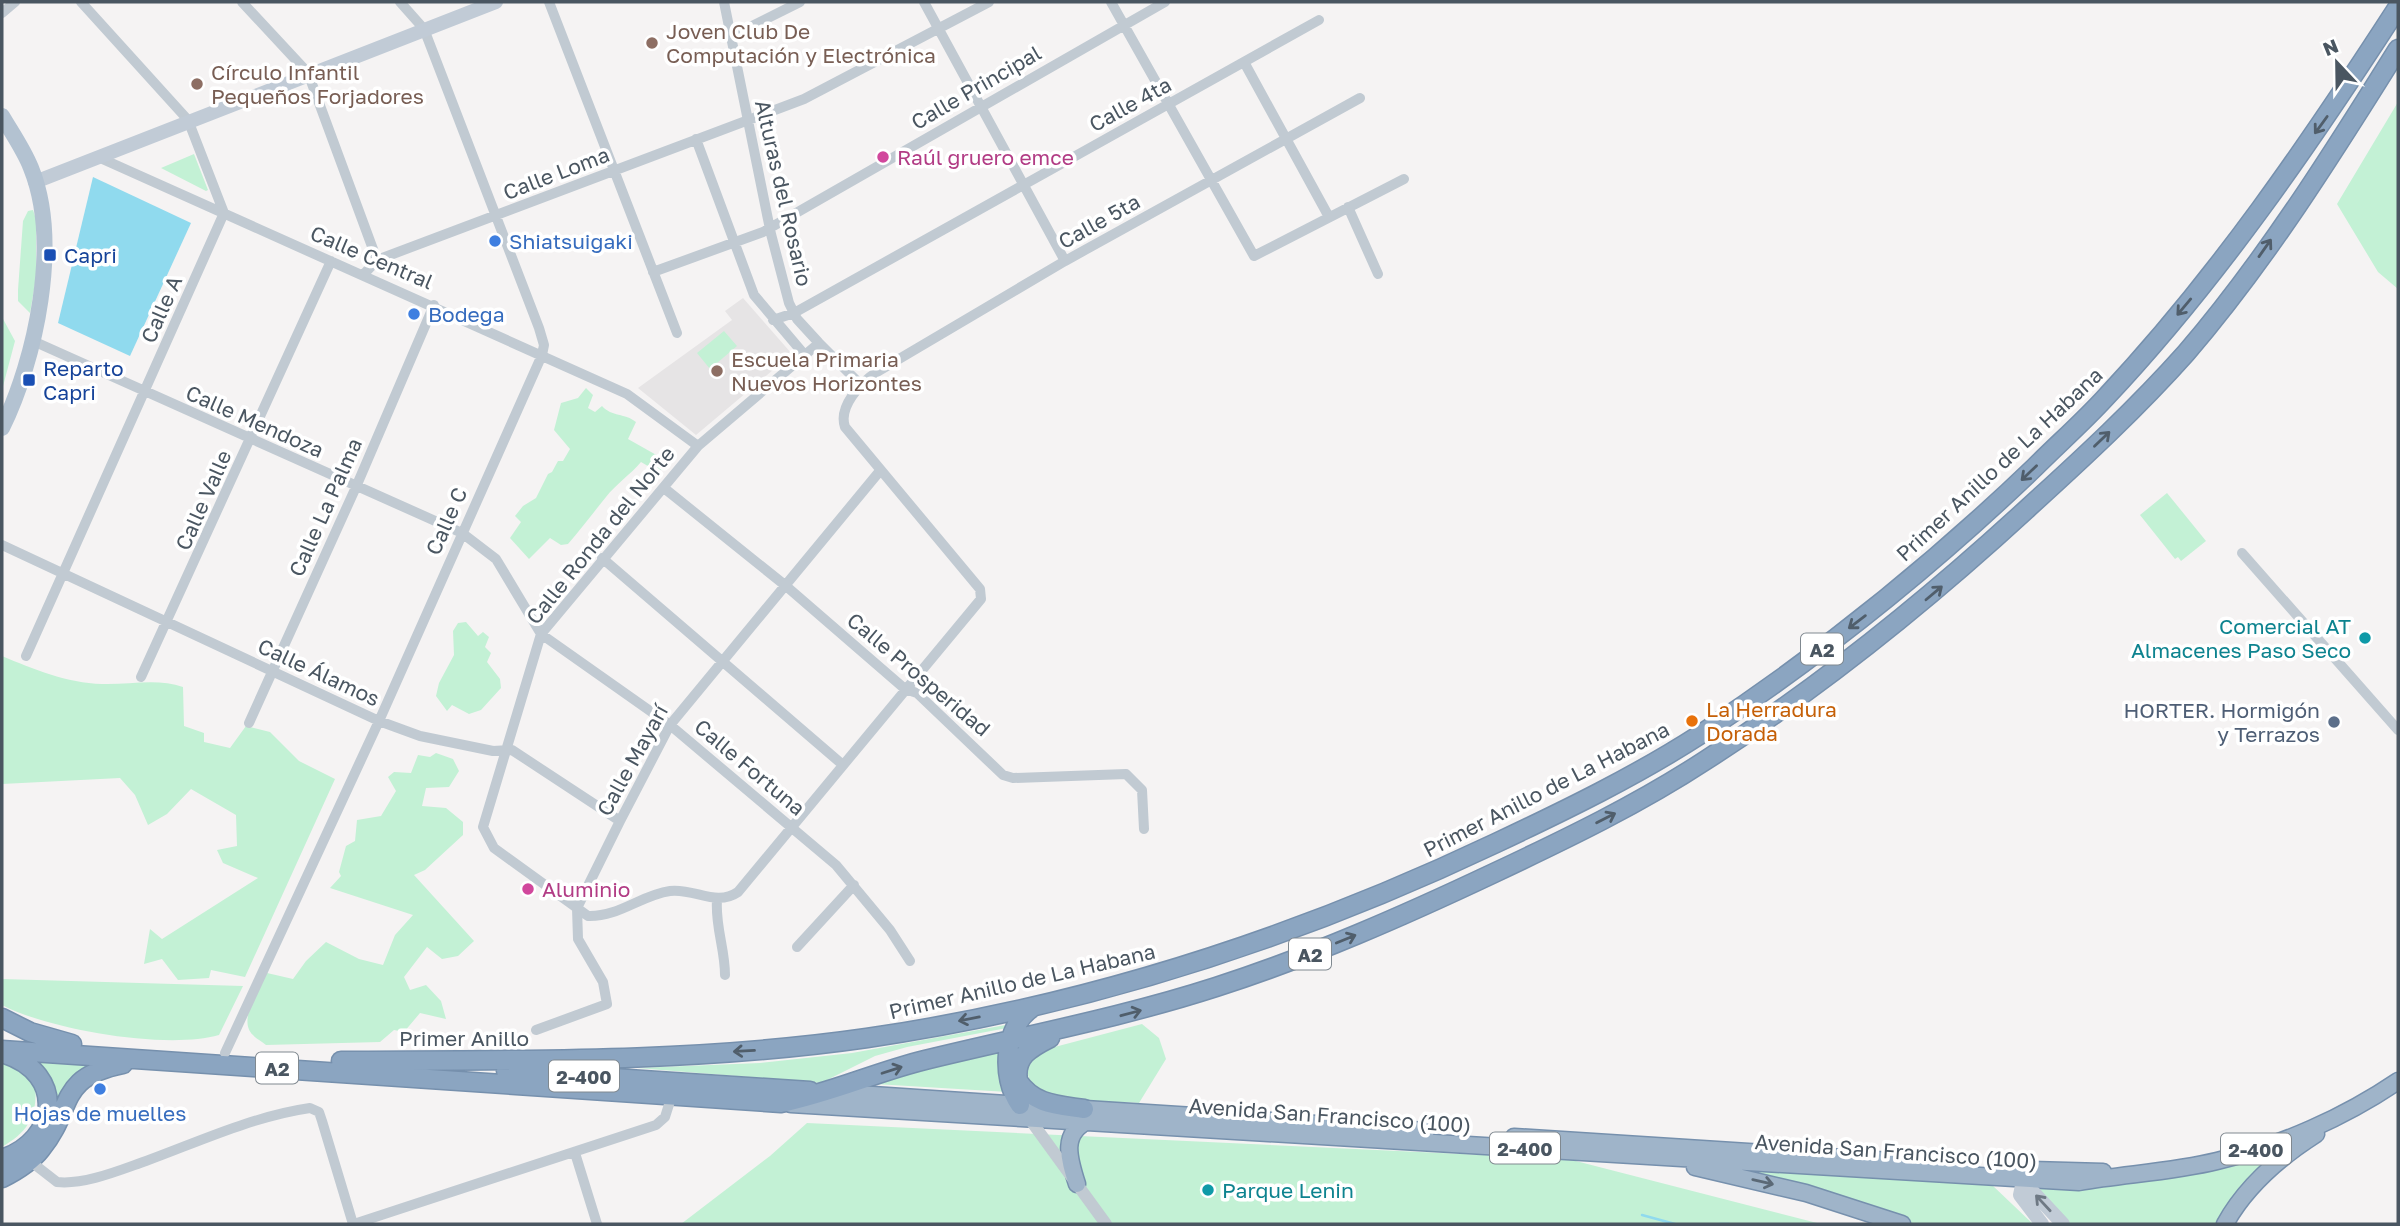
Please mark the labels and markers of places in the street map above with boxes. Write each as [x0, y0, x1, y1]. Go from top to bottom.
place label: Joven Club De Computación y Electrónica [666, 18, 936, 68]
marker: Joven Club De Computación y Electrónica [644, 35, 660, 51]
place label: Círculo Infantil Pequeños Forjadores [211, 59, 424, 109]
marker: Círculo Infantil Pequeños Forjadores [189, 76, 205, 92]
place label: Raúl gruero emce [897, 144, 1074, 170]
marker: Raúl gruero emce [875, 149, 891, 165]
place label: Shiatsuigaki [509, 228, 633, 254]
marker: Shiatsuigaki [487, 233, 503, 249]
place label: Capri [64, 242, 117, 268]
marker: Capri [42, 247, 58, 263]
place label: Bodega [428, 301, 505, 327]
marker: Bodega [406, 306, 422, 322]
place label: Escuela Primaria Nuevos Horizontes [731, 346, 922, 396]
place label: Reparto Capri [43, 355, 124, 405]
marker: Escuela Primaria Nuevos Horizontes [709, 363, 725, 379]
marker: Reparto Capri [21, 372, 37, 388]
place label: Comercial AT Almacenes Paso Seco [2131, 613, 2351, 663]
marker: Comercial AT Almacenes Paso Seco [2357, 630, 2373, 646]
place label: La Herradura Dorada [1706, 696, 1837, 746]
place label: HORTER. Hormigón y Terrazos [2123, 697, 2320, 747]
marker: La Herradura Dorada [1684, 713, 1700, 729]
marker: HORTER. Hormigón y Terrazos [2326, 714, 2342, 730]
place label: Aluminio [542, 876, 630, 902]
marker: Aluminio [520, 881, 536, 897]
marker: Hojas de muelles [92, 1081, 108, 1097]
place label: Hojas de muelles [14, 1100, 186, 1126]
place label: Parque Lenin [1222, 1177, 1354, 1203]
marker: Parque Lenin [1200, 1182, 1216, 1198]

